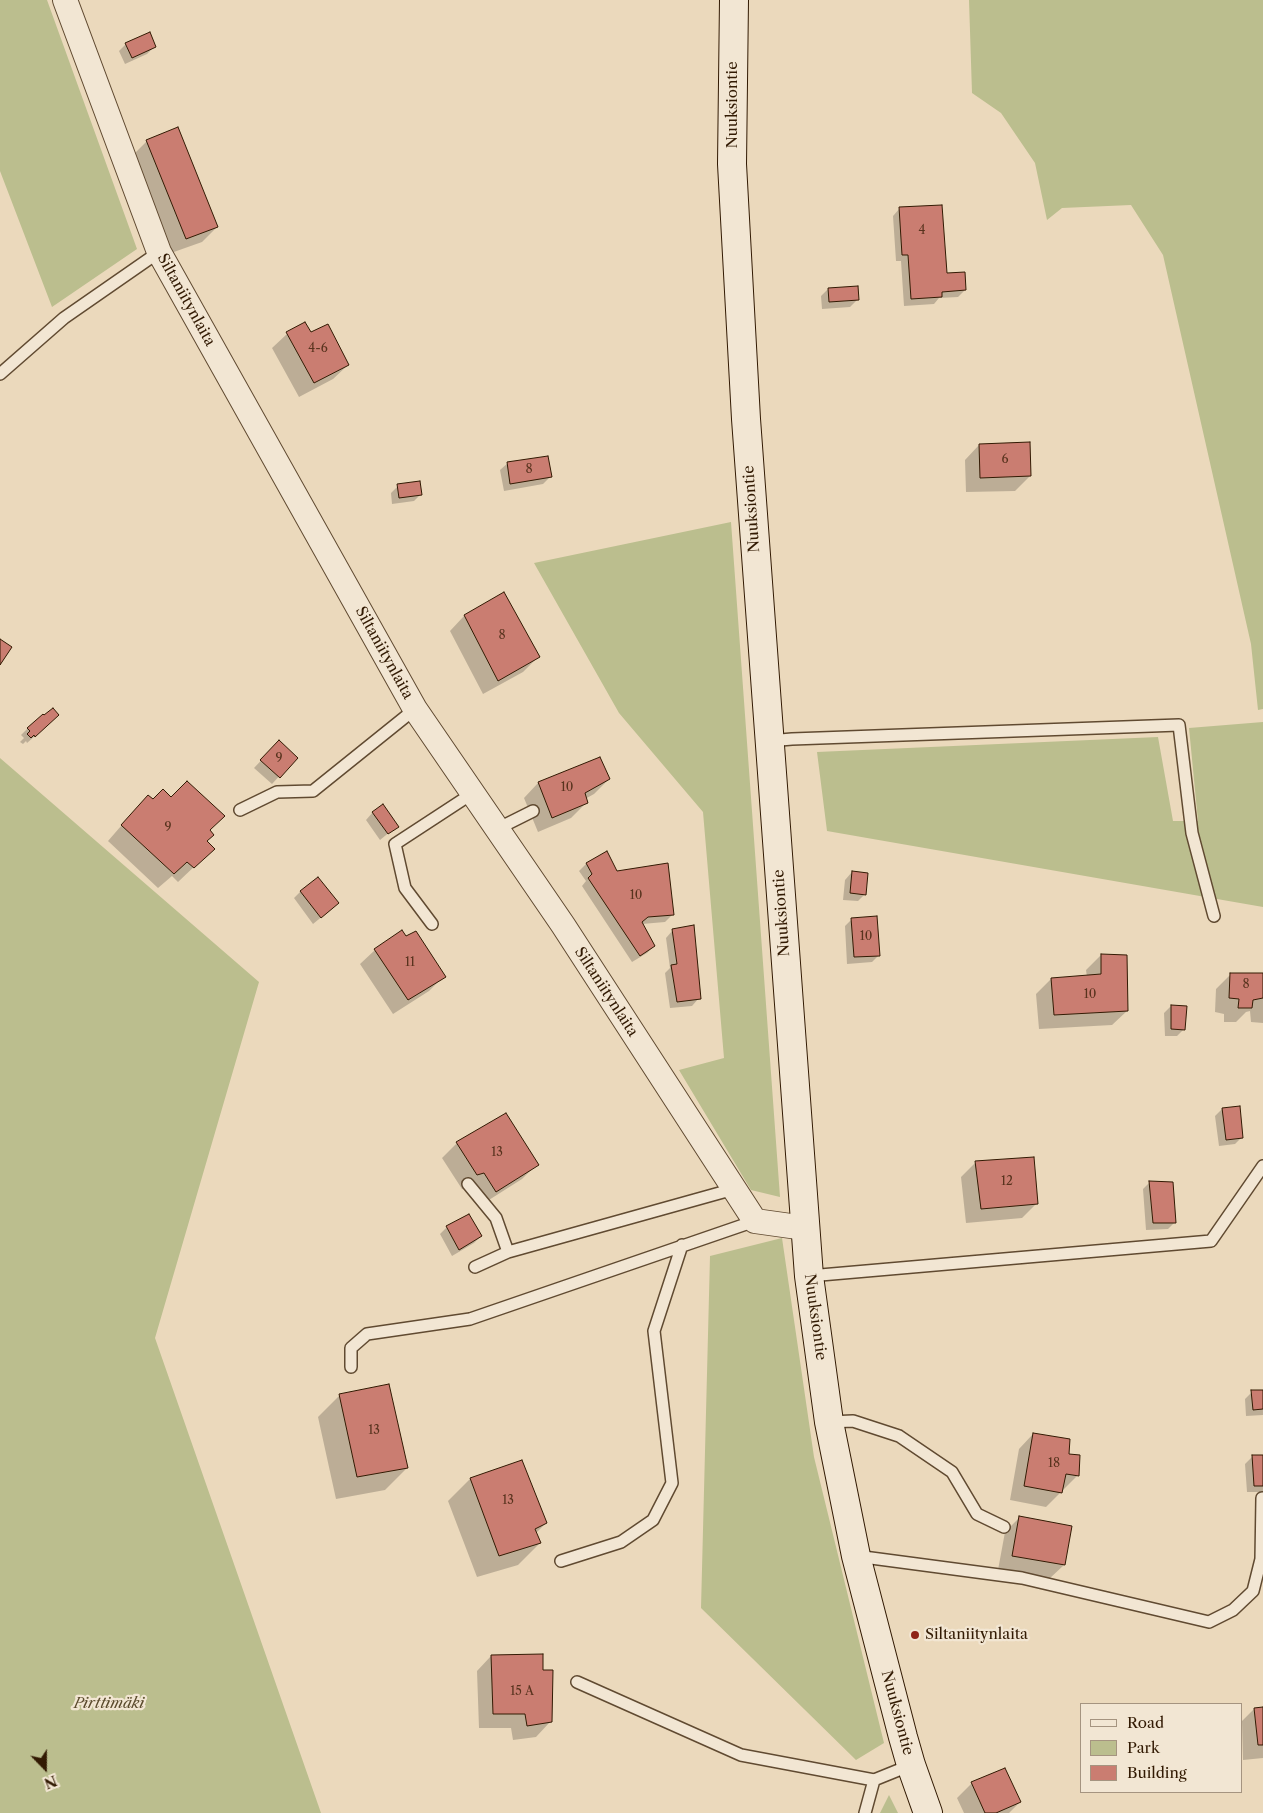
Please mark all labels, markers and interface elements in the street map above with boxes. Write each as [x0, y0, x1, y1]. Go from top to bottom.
street label: Nuuksiontie [724, 61, 742, 149]
house number: 4 [919, 224, 925, 238]
street label: Siltaniitynlaita [153, 251, 219, 349]
house number: 4-6 [308, 342, 328, 356]
house number: 6 [1001, 453, 1009, 467]
house number: 8 [525, 463, 533, 477]
street label: Nuuksiontie [740, 465, 764, 553]
street label: Siltaniitynlaita [351, 604, 417, 702]
house number: 8 [498, 629, 506, 643]
house number: 9 [275, 752, 283, 766]
house number: 10 [561, 781, 573, 795]
house number: 9 [164, 821, 172, 835]
street label: Nuuksiontie [770, 869, 794, 957]
house number: 10 [630, 889, 642, 903]
house number: 10 [860, 930, 872, 944]
street label: Siltaniitynlaita [570, 944, 642, 1040]
house number: 11 [405, 956, 415, 970]
house number: 8 [1242, 978, 1250, 992]
house number: 10 [1084, 988, 1096, 1002]
house number: 13 [491, 1146, 503, 1160]
house number: 12 [1001, 1175, 1013, 1189]
street label: Nuuksiontie [800, 1273, 830, 1361]
house number: 13 [368, 1424, 380, 1438]
house number: 18 [1048, 1457, 1060, 1471]
house number: 13 [502, 1494, 514, 1508]
place label: Siltaniitynlaita [925, 1626, 1028, 1644]
marker: Siltaniitynlaita [909, 1629, 921, 1641]
street label: Nuuksiontie [877, 1669, 917, 1757]
house number: 15 A [510, 1685, 534, 1699]
park label: Pirttimäki [74, 1695, 144, 1713]
legend [1080, 1703, 1243, 1793]
text: Road [1127, 1713, 1164, 1732]
text: Park [1127, 1738, 1160, 1757]
north arrow [20, 1743, 70, 1793]
text: Building [1127, 1763, 1187, 1782]
text: N [42, 1771, 60, 1793]

